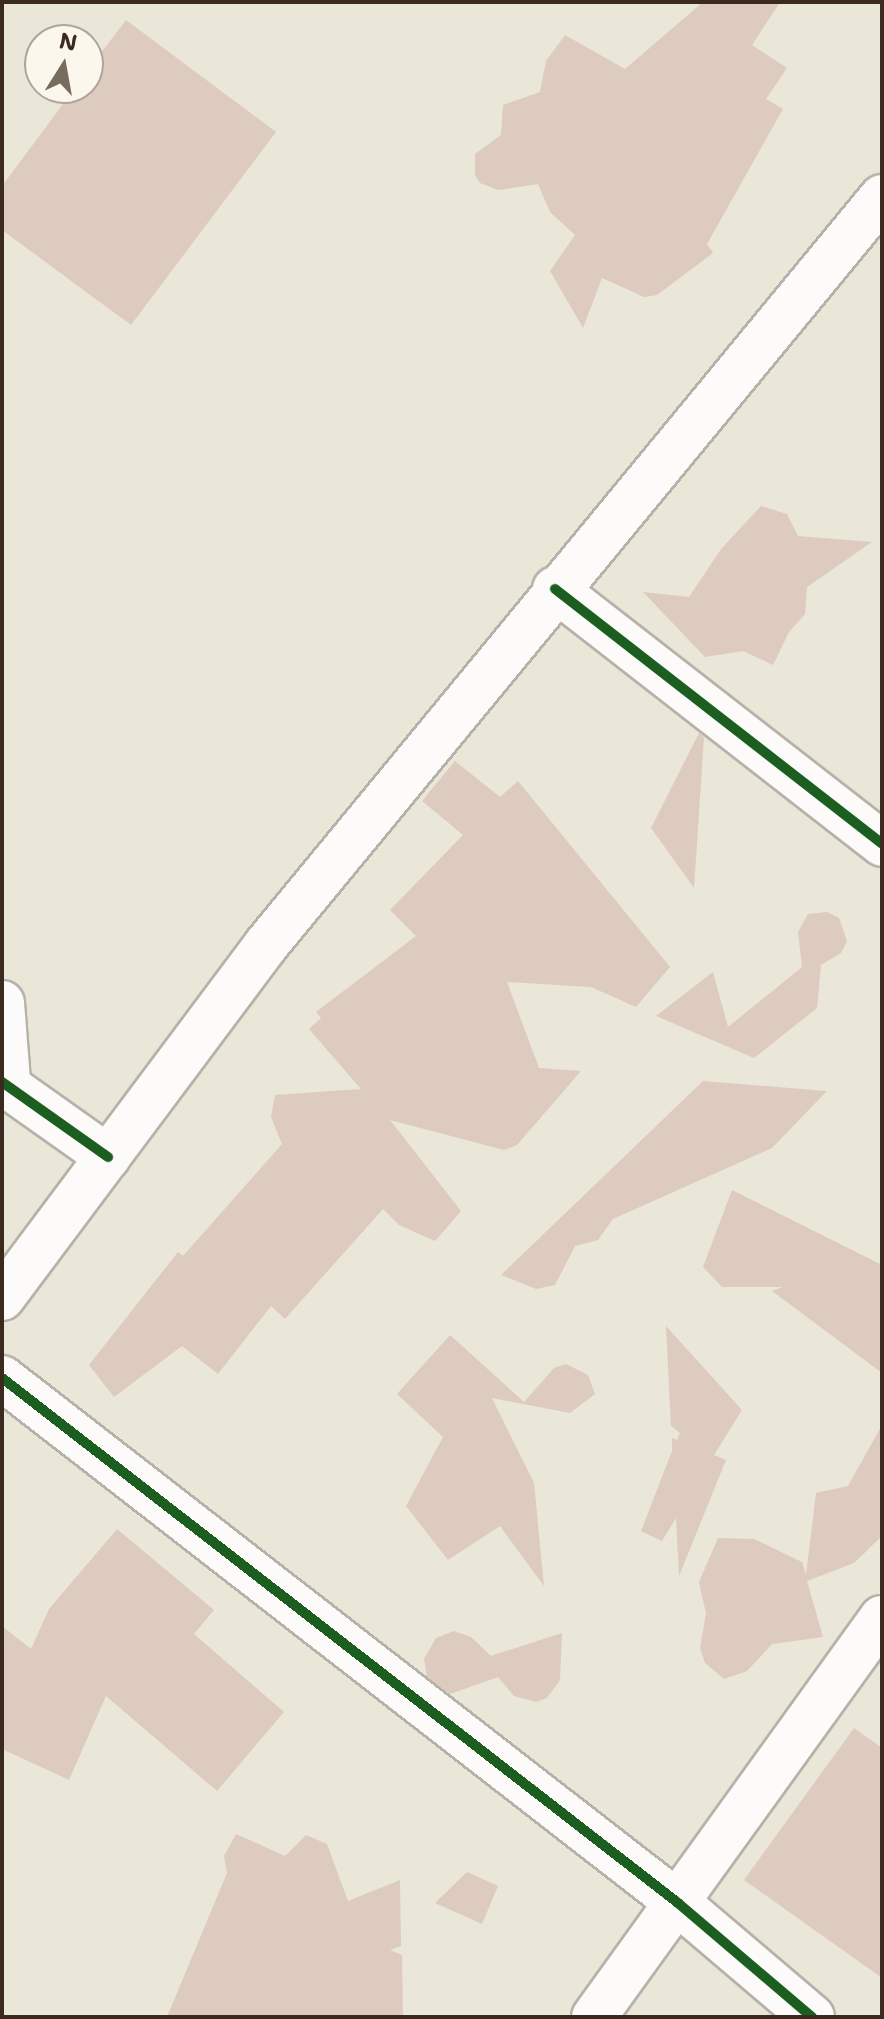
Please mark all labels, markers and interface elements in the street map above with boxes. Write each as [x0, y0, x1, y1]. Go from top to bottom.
north arrow [24, 24, 104, 104]
text: N [57, 26, 80, 58]

